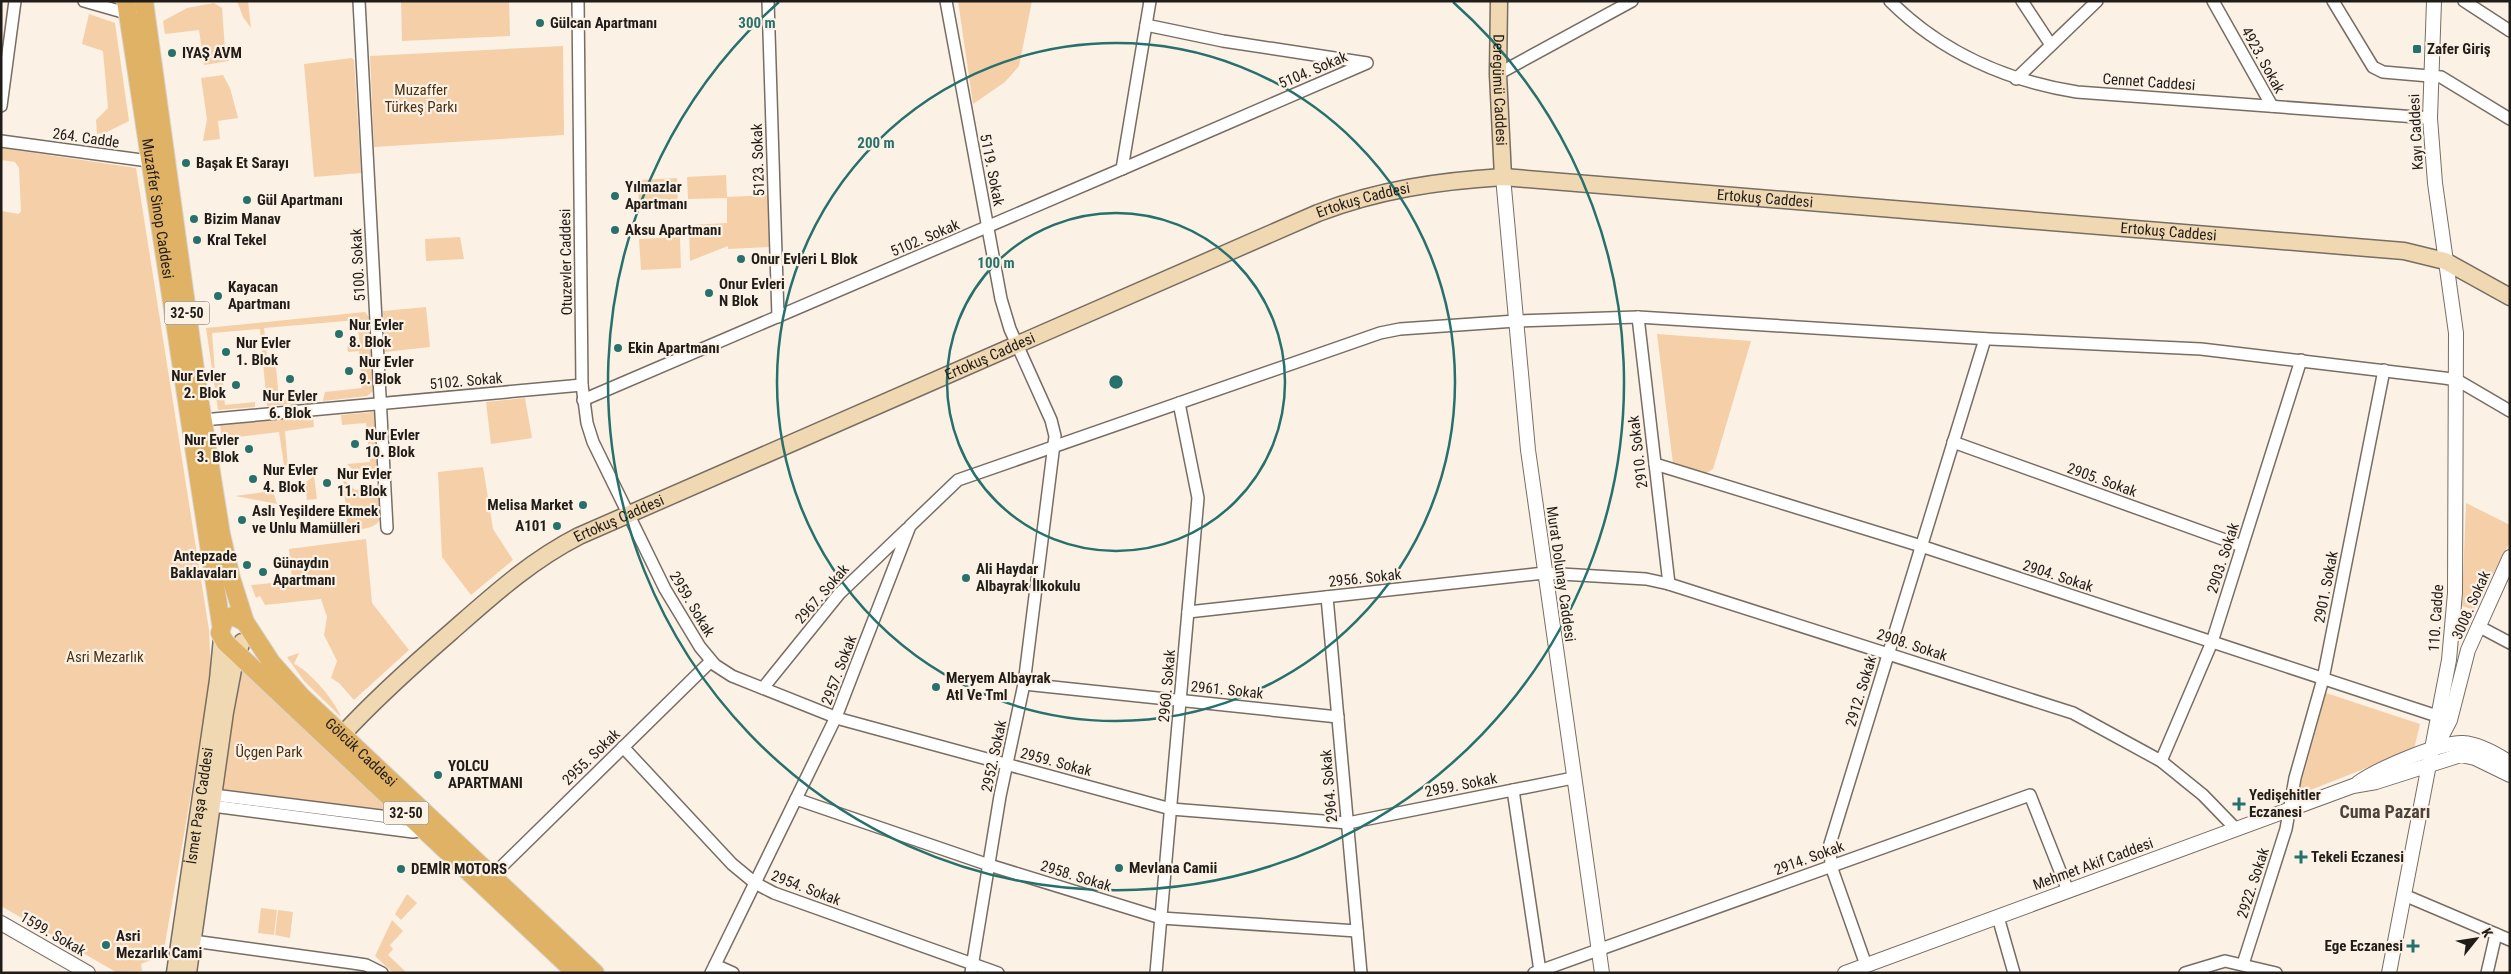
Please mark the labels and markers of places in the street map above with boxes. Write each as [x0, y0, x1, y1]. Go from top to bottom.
place label: Gülcan Apartmanı [550, 14, 657, 32]
marker: Gülcan Apartmanı [534, 17, 546, 29]
place label: Zafer Giriş [2427, 40, 2491, 58]
marker: Zafer Giriş [2411, 43, 2423, 55]
place label: IYAŞ AVM [182, 44, 242, 62]
marker: IYAŞ AVM [166, 47, 178, 59]
place label: Başak Et Sarayı [196, 154, 289, 172]
marker: Başak Et Sarayı [180, 157, 192, 169]
place label: Yılmazlar Apartmanı [625, 178, 688, 213]
marker: Yılmazlar Apartmanı [609, 190, 621, 202]
place label: Gül Apartmanı [257, 191, 343, 209]
marker: Gül Apartmanı [241, 194, 253, 206]
place label: Bizim Manav [204, 210, 281, 228]
marker: Bizim Manav [188, 213, 200, 225]
place label: Aksu Apartmanı [625, 221, 721, 239]
marker: Aksu Apartmanı [609, 224, 621, 236]
place label: Kral Tekel [207, 231, 267, 249]
marker: Kral Tekel [191, 234, 203, 246]
place label: Onur Evleri L Blok [751, 250, 859, 268]
marker: Onur Evleri L Blok [735, 253, 747, 265]
place label: Onur Evleri N Blok [719, 275, 785, 310]
place label: Kayacan Apartmanı [228, 278, 291, 313]
marker: Onur Evleri N Blok [703, 287, 715, 299]
marker: Kayacan Apartmanı [212, 290, 224, 302]
place label: Nur Evler 8. Blok [349, 316, 404, 351]
marker: Nur Evler 8. Blok [333, 328, 345, 340]
place label: Nur Evler 1. Blok [236, 334, 291, 369]
place label: Ekin Apartmanı [628, 339, 720, 357]
marker: Ekin Apartmanı [612, 342, 624, 354]
marker: Nur Evler 1. Blok [220, 346, 232, 358]
place label: Nur Evler 9. Blok [359, 353, 414, 388]
marker: Nur Evler 9. Blok [343, 365, 355, 377]
place label: Nur Evler 2. Blok [171, 367, 227, 402]
marker: Nur Evler 6. Blok [284, 373, 296, 385]
centre of rings [1107, 373, 1125, 391]
marker: Nur Evler 2. Blok [230, 379, 242, 391]
place label: Nur Evler 6. Blok [263, 387, 317, 422]
place label: Nur Evler 10. Blok [365, 426, 420, 461]
place label: Nur Evler 3. Blok [184, 431, 240, 466]
marker: Nur Evler 10. Blok [349, 438, 361, 450]
marker: Nur Evler 3. Blok [243, 443, 255, 455]
place label: Nur Evler 4. Blok [263, 461, 318, 496]
place label: Nur Evler 11. Blok [337, 465, 392, 500]
marker: Nur Evler 4. Blok [247, 473, 259, 485]
marker: Nur Evler 11. Blok [321, 477, 333, 489]
place label: Melisa Market [487, 496, 573, 514]
marker: Melisa Market [577, 499, 589, 511]
place label: Aslı Yeşildere Ekmek ve Unlu Mamülleri [252, 502, 379, 537]
marker: Aslı Yeşildere Ekmek ve Unlu Mamülleri [236, 514, 248, 526]
place label: A101 [515, 517, 547, 535]
marker: A101 [551, 520, 563, 532]
place label: Antepzade Baklavaları [170, 547, 237, 582]
place label: Günaydın Apartmanı [273, 554, 336, 589]
marker: Antepzade Baklavaları [241, 559, 253, 571]
place label: Ali Haydar Albayrak İlkokulu [976, 560, 1080, 595]
marker: Günaydın Apartmanı [257, 566, 269, 578]
marker: Ali Haydar Albayrak İlkokulu [960, 572, 972, 584]
place label: Meryem Albayrak Atl Ve Tml [946, 669, 1052, 704]
marker: Meryem Albayrak Atl Ve Tml [930, 681, 942, 693]
place label: YOLCU APARTMANI [448, 757, 523, 792]
marker: YOLCU APARTMANI [432, 769, 444, 781]
place label: Yedişehitler Eczanesi [2249, 786, 2321, 821]
marker: Yedişehitler Eczanesi [2233, 798, 2245, 810]
place label: Tekeli Eczanesi [2311, 848, 2404, 866]
marker: Tekeli Eczanesi [2295, 851, 2307, 863]
place label: Mevlana Camii [1129, 859, 1217, 877]
place label: DEMİR MOTORS [411, 860, 507, 878]
marker: Mevlana Camii [1113, 862, 1125, 874]
marker: DEMİR MOTORS [395, 863, 407, 875]
place label: Asri Mezarlık Cami [116, 927, 202, 962]
place label: Ege Eczanesi [2324, 937, 2403, 955]
marker: Asri Mezarlık Cami [100, 939, 112, 951]
marker: Ege Eczanesi [2407, 940, 2419, 952]

